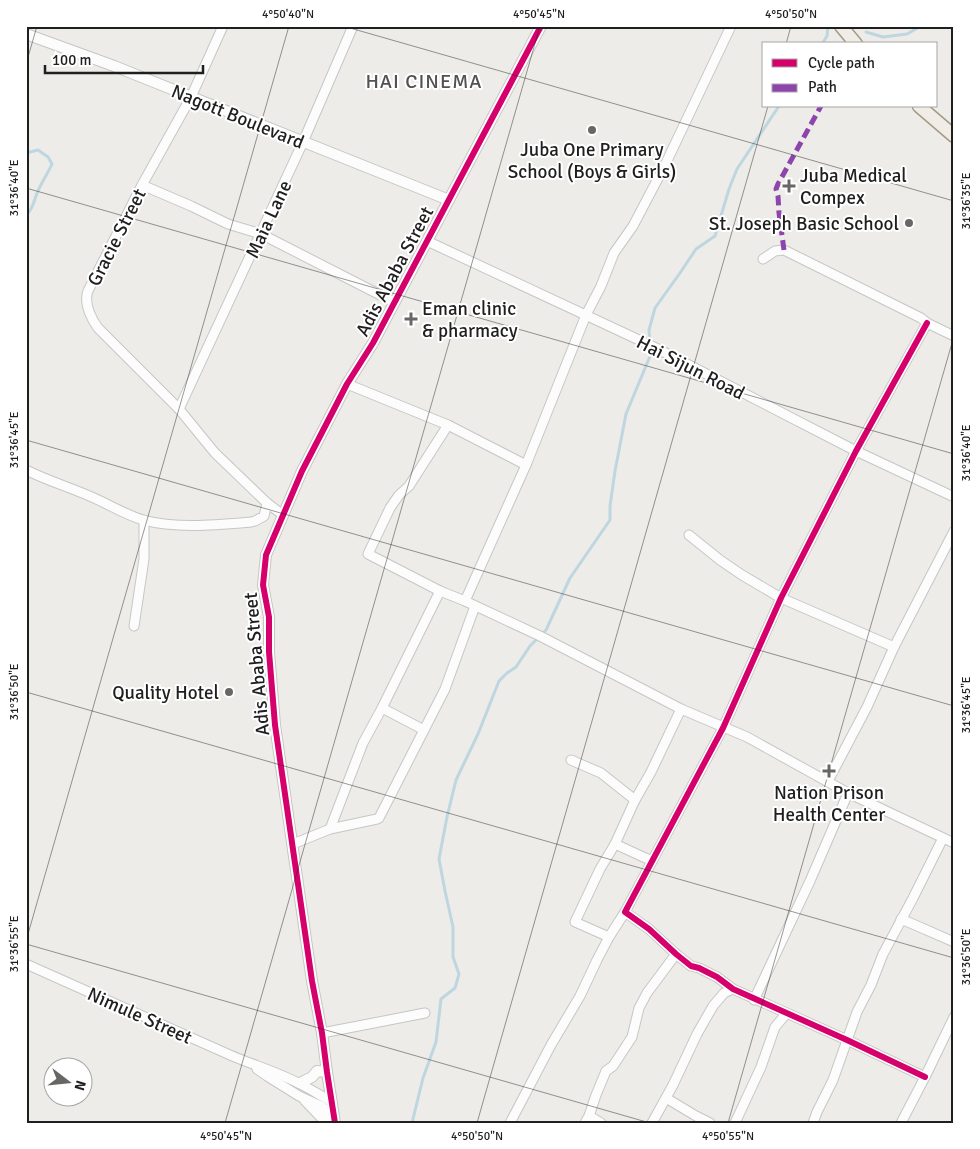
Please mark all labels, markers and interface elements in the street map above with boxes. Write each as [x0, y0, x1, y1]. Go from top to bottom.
text: 4°50'40"N [262, 7, 314, 22]
text: 4°50'45"N [513, 7, 565, 22]
text: 4°50'50"N [765, 7, 817, 22]
scale bar [45, 42, 202, 74]
legend [762, 42, 938, 108]
text: 100 m [52, 51, 92, 69]
text: Cycle path [808, 54, 875, 72]
district label: HAI CINEMA [365, 69, 483, 94]
text: Path [808, 78, 837, 96]
street label: Nagott Boulevard [168, 79, 308, 155]
marker: Juba One Primary School (Boys & Girls) [586, 124, 598, 136]
place label: Juba One Primary School (Boys & Girls) [508, 138, 676, 184]
text: 31°36'40"E [7, 159, 22, 217]
place label: Juba Medical Compex [800, 164, 907, 210]
text: 31°36'35"E [959, 172, 974, 230]
street label: Maia Lane [240, 177, 297, 262]
marker: Juba Medical Compex [782, 179, 796, 193]
street label: Gracie Street [82, 184, 152, 290]
street label: Adis Ababa Street [351, 202, 439, 341]
place label: St. Joseph Basic School [709, 212, 899, 236]
marker: St. Joseph Basic School [903, 217, 915, 229]
place label: Eman clinic & pharmacy [422, 297, 518, 343]
marker: Eman clinic & pharmacy [404, 312, 418, 326]
street label: Hai Sijun Road [632, 330, 749, 405]
text: 31°36'45"E [7, 411, 22, 469]
text: 31°36'40"E [959, 424, 974, 482]
street label: Adis Ababa Street [239, 591, 275, 737]
text: 31°36'50"E [7, 663, 22, 721]
text: 31°36'45"E [959, 676, 974, 734]
place label: Quality Hotel [112, 681, 219, 705]
marker: Quality Hotel [223, 686, 235, 698]
marker: Nation Prison Health Center [822, 764, 836, 778]
place label: Nation Prison Health Center [773, 781, 885, 827]
text: 31°36'55"E [7, 915, 22, 973]
text: 31°36'50"E [959, 928, 974, 986]
street label: Nimule Street [83, 982, 196, 1050]
north arrow [42, 1056, 92, 1106]
text: N [71, 1078, 90, 1092]
text: 4°50'45"N [200, 1129, 252, 1144]
text: 4°50'50"N [451, 1129, 503, 1144]
text: 4°50'55"N [702, 1129, 754, 1144]

